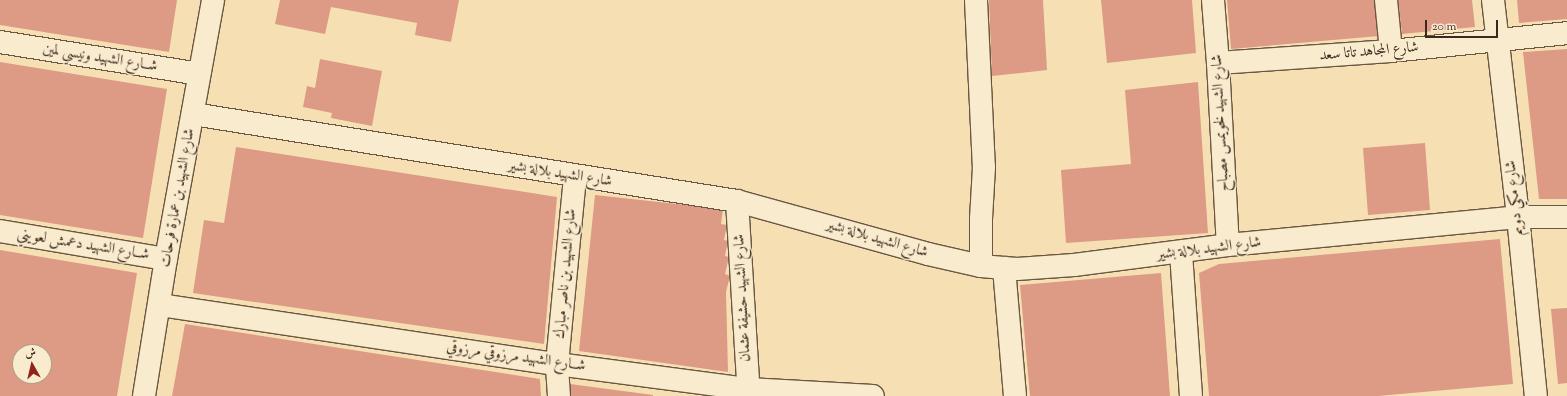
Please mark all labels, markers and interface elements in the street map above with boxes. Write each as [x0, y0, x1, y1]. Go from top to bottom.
scale bar [1427, 12, 1500, 38]
text: 20 m [1432, 18, 1456, 36]
street label: شارع المجاهد تاتا سعد [1319, 39, 1419, 65]
street label: شــارع الشهيد ونيسي لمين [41, 40, 159, 76]
street label: شارع الشهيد لخويمس مصباح [1208, 54, 1234, 192]
street label: شارع الشهيد بن عمارة فرحات [157, 127, 199, 269]
street label: شارع الشهيد بلالة بشير [507, 157, 613, 191]
street label: شارع مكي دويم [1502, 159, 1528, 237]
street label: شارع الشهيد بن ناصر مبارك [551, 208, 581, 340]
street label: شارع الشهيد بلالة بشير [824, 216, 930, 262]
street label: شــارع الشهيد دعمش لعويني [16, 226, 150, 264]
street label: شارع الشهيد حشيفة عثمان [731, 234, 755, 362]
street label: شارع الشهيد بلالة بشير [1156, 234, 1262, 264]
street label: شــارع الشهيد مرزوقي مرزوقي [445, 338, 587, 376]
north arrow [12, 344, 52, 384]
text: ش [24, 344, 37, 362]

